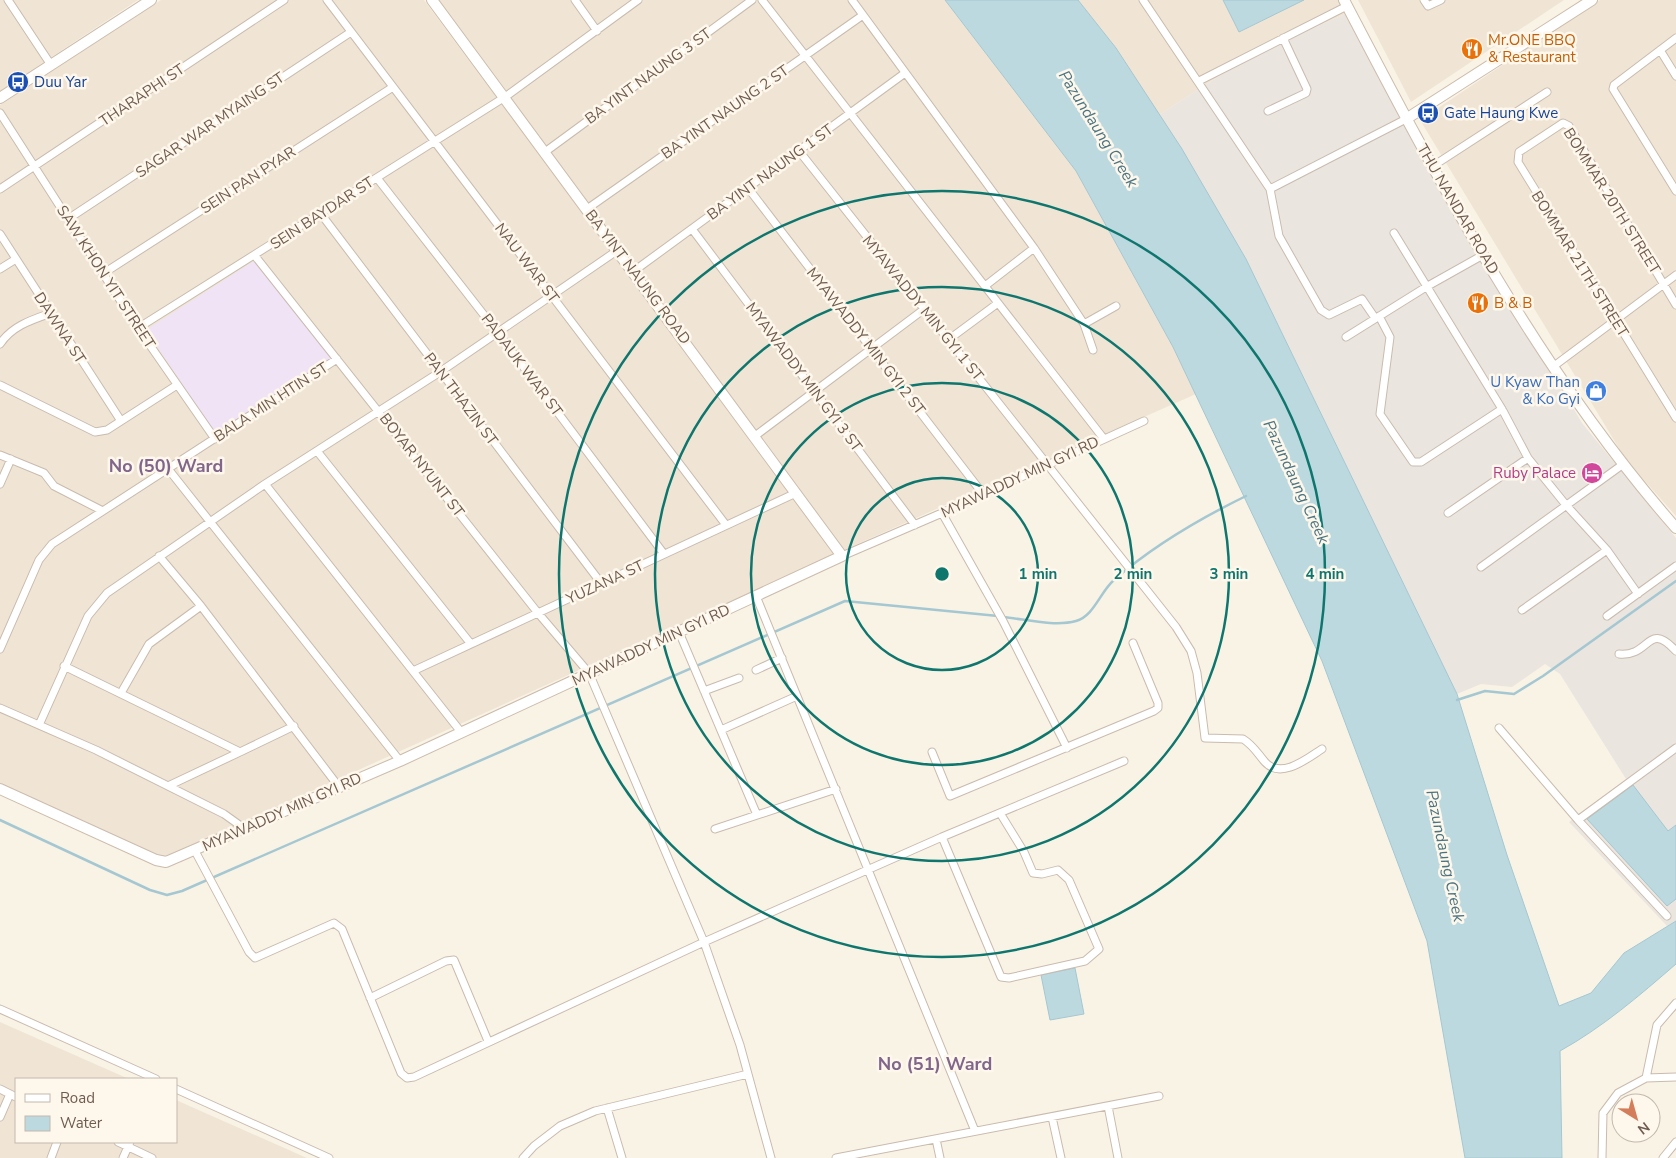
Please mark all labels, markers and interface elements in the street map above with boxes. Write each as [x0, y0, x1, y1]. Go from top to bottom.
street label: BA YINT NAUNG 3 ST [581, 23, 715, 129]
place label: Mr.ONE BBQ & Restaurant [1488, 30, 1577, 67]
restaurant icon: Mr.ONE BBQ & Restaurant [1460, 37, 1484, 61]
street label: THARAPHI ST [95, 59, 189, 131]
street label: BA YINT NAUNG 2 ST [657, 60, 793, 164]
water label: Pazundaung Creek [1053, 66, 1143, 193]
street label: SAGAR WAR MYAING ST [132, 68, 288, 182]
bus stop icon: Duu Yar [6, 70, 30, 94]
place label: Duu Yar [34, 72, 88, 92]
bus stop icon: Gate Haung Kwe [1416, 101, 1440, 125]
place label: Gate Haung Kwe [1444, 103, 1558, 123]
street label: BA YINT NAUNG 1 ST [703, 119, 837, 225]
street label: BOMMAR 20TH STREET [1559, 124, 1665, 278]
street label: THU NANDAR ROAD [1412, 140, 1504, 278]
street label: SEIN PAN PYAR [197, 142, 299, 218]
street label: SEIN BAYDAR ST [266, 172, 378, 254]
street label: BOMMAR 21TH STREET [1527, 187, 1633, 341]
street label: SAW KHON YIT STREET [52, 201, 160, 353]
street label: BA YINT NAUNG ROAD [581, 206, 695, 348]
street label: NAU WAR ST [490, 219, 564, 307]
street label: MYAWADDY MIN GYI 1 ST [858, 231, 988, 385]
street label: MYAWADDY MIN GYI 2 ST [802, 263, 930, 419]
street label: DAWNA ST [29, 288, 91, 368]
restaurant icon: B & B [1466, 291, 1490, 315]
place label: B & B [1494, 293, 1532, 313]
street label: MYAWADDY MIN GYI 3 ST [741, 298, 867, 456]
street label: PADAUK WAR ST [477, 310, 567, 420]
street label: PAN THAZIN ST [420, 349, 502, 449]
street label: BALA MIN HTIN ST [210, 358, 332, 446]
place label: U Kyaw Than & Ko Gyi [1490, 372, 1580, 409]
shop icon: U Kyaw Than & Ko Gyi [1584, 379, 1608, 403]
street label: BOYAR NYUNT ST [375, 409, 469, 521]
water label: Pazundaung Creek [1258, 416, 1335, 548]
street label: MYAWADDY MIN GYI RD [938, 432, 1102, 522]
district label: No (50) Ward [109, 454, 223, 478]
hotel icon: Ruby Palace [1580, 461, 1604, 485]
place label: Ruby Palace [1493, 463, 1576, 483]
street label: YUZANA ST [562, 555, 647, 609]
text: 1 min [1019, 564, 1057, 584]
text: 2 min [1114, 564, 1152, 584]
text: 3 min [1210, 564, 1248, 584]
text: 4 min [1306, 564, 1344, 584]
centre of rings [933, 565, 951, 583]
street label: MYAWADDY MIN GYI RD [569, 600, 733, 690]
street label: MYAWADDY MIN GYI RD [199, 768, 365, 856]
water label: Pazundaung Creek [1420, 788, 1470, 925]
district label: No (51) Ward [878, 1052, 992, 1076]
legend [15, 1078, 178, 1143]
text: Road [60, 1088, 95, 1108]
north arrow [1611, 1093, 1661, 1143]
text: Water [60, 1113, 103, 1133]
text: N [1634, 1117, 1653, 1139]

